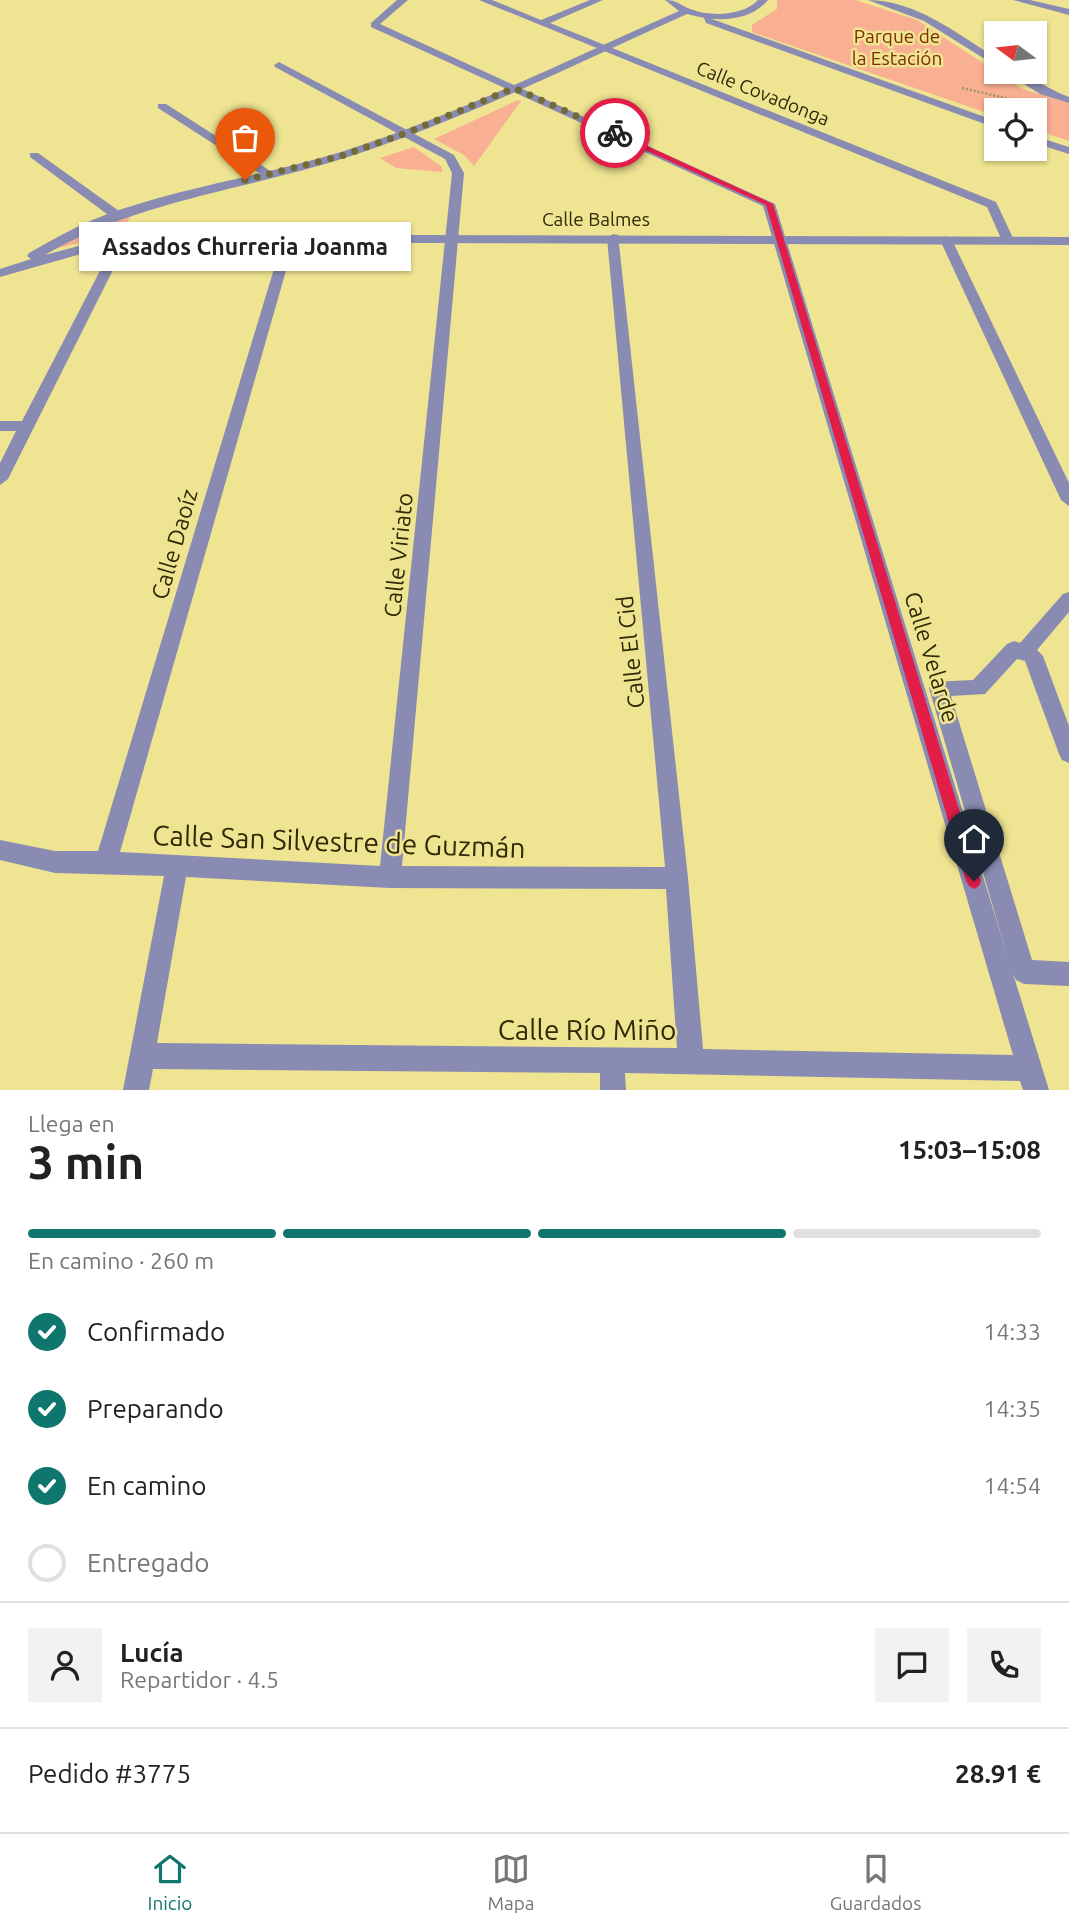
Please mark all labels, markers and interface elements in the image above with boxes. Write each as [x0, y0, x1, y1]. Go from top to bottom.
north arrow [984, 21, 1046, 84]
map controls [984, 21, 1047, 161]
park label: Parque de la Estación [852, 25, 942, 69]
street label: Calle Covadonga [693, 56, 833, 130]
courier [580, 98, 650, 168]
button: locate [984, 98, 1047, 161]
pin [215, 108, 275, 180]
icon: bike [596, 114, 634, 152]
icon: bag [226, 119, 264, 157]
street label: Calle Balmes [542, 208, 650, 230]
callout: Assados Churreria Joanma [79, 222, 411, 271]
text: Assados Churreria Joanma [102, 234, 388, 259]
street label: Calle Daoíz [146, 486, 202, 602]
street label: Calle Viriato [379, 491, 417, 619]
street label: Calle Velarde [900, 589, 964, 725]
street label: Calle El Cid [612, 594, 648, 710]
pin [944, 809, 1004, 881]
street label: Calle San Silvestre de Guzmán [152, 819, 526, 863]
icon: home [955, 820, 993, 858]
street label: Calle Río Miño [498, 1014, 676, 1045]
text: Llega en [28, 1111, 115, 1136]
text: 15:03–15:08 [898, 1135, 1041, 1164]
text: 3 min [28, 1136, 144, 1188]
text: En camino · 260 m [28, 1248, 214, 1273]
icon: check [28, 1313, 66, 1351]
text: Confirmado [87, 1317, 225, 1346]
text: 14:33 [983, 1319, 1041, 1344]
icon: check [28, 1390, 66, 1428]
text: Preparando [87, 1394, 224, 1423]
text: 14:35 [983, 1396, 1041, 1421]
icon: check [28, 1467, 66, 1505]
text: En camino [87, 1471, 207, 1500]
text: 14:54 [983, 1473, 1041, 1498]
text: Entregado [87, 1548, 210, 1577]
button: person [28, 1628, 102, 1702]
button: chat [875, 1628, 949, 1702]
button: phone [967, 1628, 1041, 1702]
text: Lucía [120, 1638, 184, 1667]
text: Repartidor · 4.5 [120, 1667, 279, 1692]
text: Pedido #3775 [28, 1759, 191, 1788]
text: 28.91 € [955, 1759, 1041, 1788]
tab: Inicio [148, 1850, 192, 1914]
tab: Mapa [487, 1850, 535, 1914]
tab: Guardados [830, 1850, 921, 1914]

